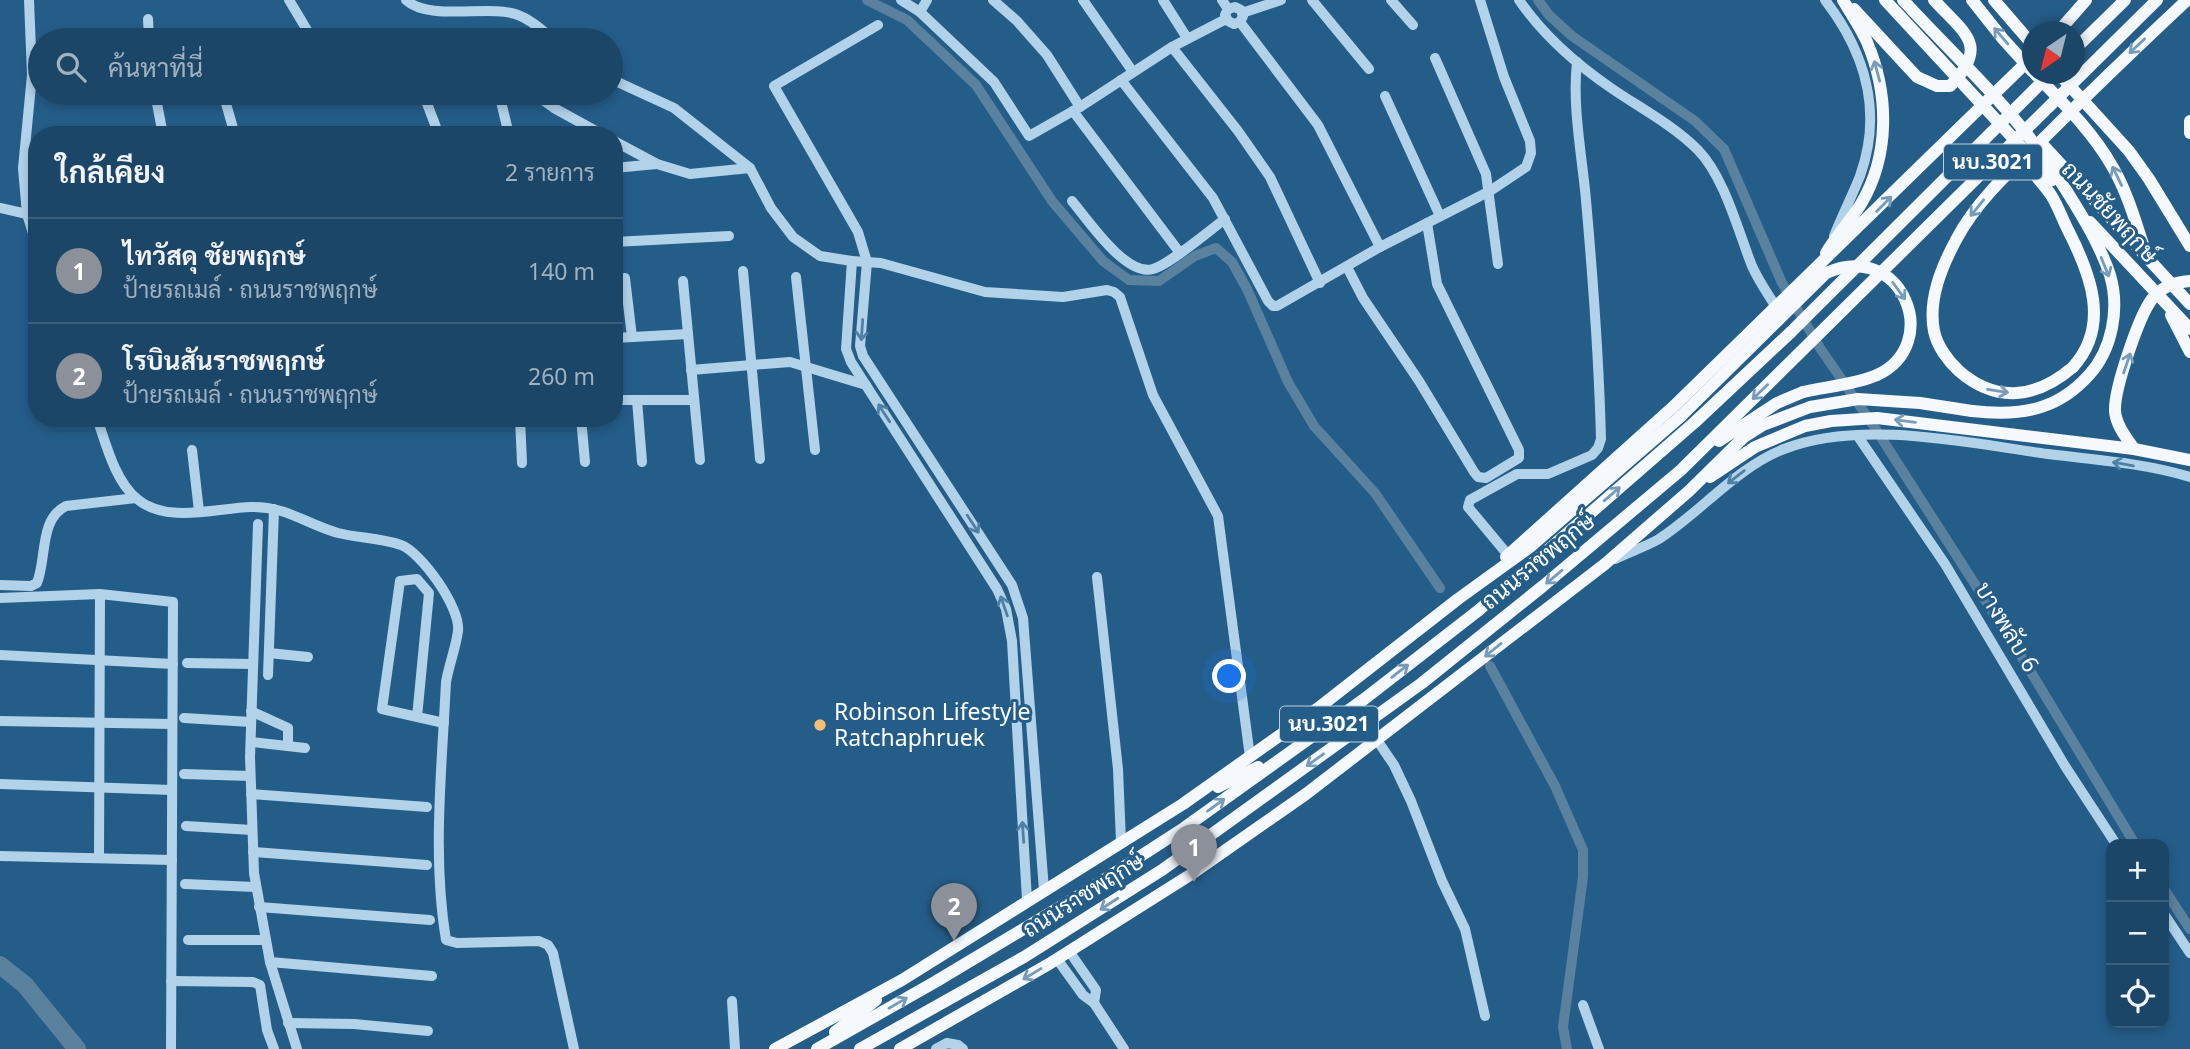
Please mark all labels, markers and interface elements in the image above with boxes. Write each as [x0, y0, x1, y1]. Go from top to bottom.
north arrow [2022, 21, 2085, 84]
search box [28, 28, 623, 105]
one-way arrow [1993, 28, 2009, 46]
one-way arrow [2129, 38, 2146, 55]
icon: search [52, 48, 90, 86]
text: ค้นหาที่นี่ [108, 49, 203, 85]
one-way arrow [1870, 60, 1883, 83]
road number: นบ.3021 [1944, 144, 2042, 180]
text: ใกล้เคียง [56, 151, 165, 192]
street label: ถนนชัยพฤกษ์ [2055, 153, 2167, 270]
text: 2 รายการ [505, 156, 595, 188]
one-way arrow [2110, 166, 2124, 187]
one-way arrow [1875, 195, 1892, 212]
one-way arrow [1970, 199, 1986, 217]
text: ไทวัสดุ ชัยพฤกษ์ [123, 237, 306, 273]
text: 1 [72, 255, 86, 287]
text: 140 m [528, 255, 595, 287]
one-way arrow [2100, 255, 2113, 277]
text: ป้ายรถเมล์ · ถนนราชพฤกษ์ [123, 273, 377, 305]
one-way arrow [1891, 281, 1906, 300]
one-way arrow [855, 318, 868, 341]
text: โรบินสันราชพฤกษ์ [123, 342, 325, 378]
one-way arrow [2122, 352, 2134, 374]
text: 2 [72, 360, 86, 392]
text: 260 m [528, 360, 595, 392]
text: ป้ายรถเมล์ · ถนนราชพฤกษ์ [123, 378, 377, 410]
one-way arrow [1751, 384, 1768, 401]
one-way arrow [1986, 385, 2009, 398]
one-way arrow [877, 404, 892, 423]
one-way arrow [1895, 415, 1917, 428]
one-way arrow [2112, 457, 2135, 470]
one-way arrow [1728, 470, 1746, 485]
one-way arrow [1603, 486, 1621, 502]
street label: ถนนราชพฤกษ์ [1474, 504, 1601, 616]
one-way arrow [966, 514, 980, 534]
one-way arrow [1545, 569, 1563, 585]
street label: บางพลับ 6 [1968, 575, 2047, 678]
one-way arrow [997, 596, 1009, 618]
one-way arrow [1484, 642, 1502, 658]
your location [1212, 659, 1246, 693]
one-way arrow [1390, 664, 1408, 679]
place label: Robinson Lifestyle Ratchaphruek [834, 695, 1030, 753]
road number: นบ.3021 [1280, 706, 1378, 742]
marker: Robinson Lifestyle Ratchaphruek [812, 717, 828, 733]
one-way arrow [1306, 752, 1325, 767]
one-way arrow [1206, 798, 1225, 812]
one-way arrow [1017, 821, 1030, 844]
pin: 1 [1171, 824, 1217, 882]
map controls [2106, 839, 2169, 1028]
button: + [2106, 839, 2169, 902]
street label: ถนนราชพฤกษ์ [1016, 844, 1150, 944]
pin: 2 [931, 883, 977, 941]
one-way arrow [1099, 897, 1119, 911]
button: − [2106, 902, 2169, 965]
button: locate [2106, 965, 2169, 1028]
one-way arrow [1022, 968, 1043, 981]
one-way arrow [888, 996, 908, 1010]

